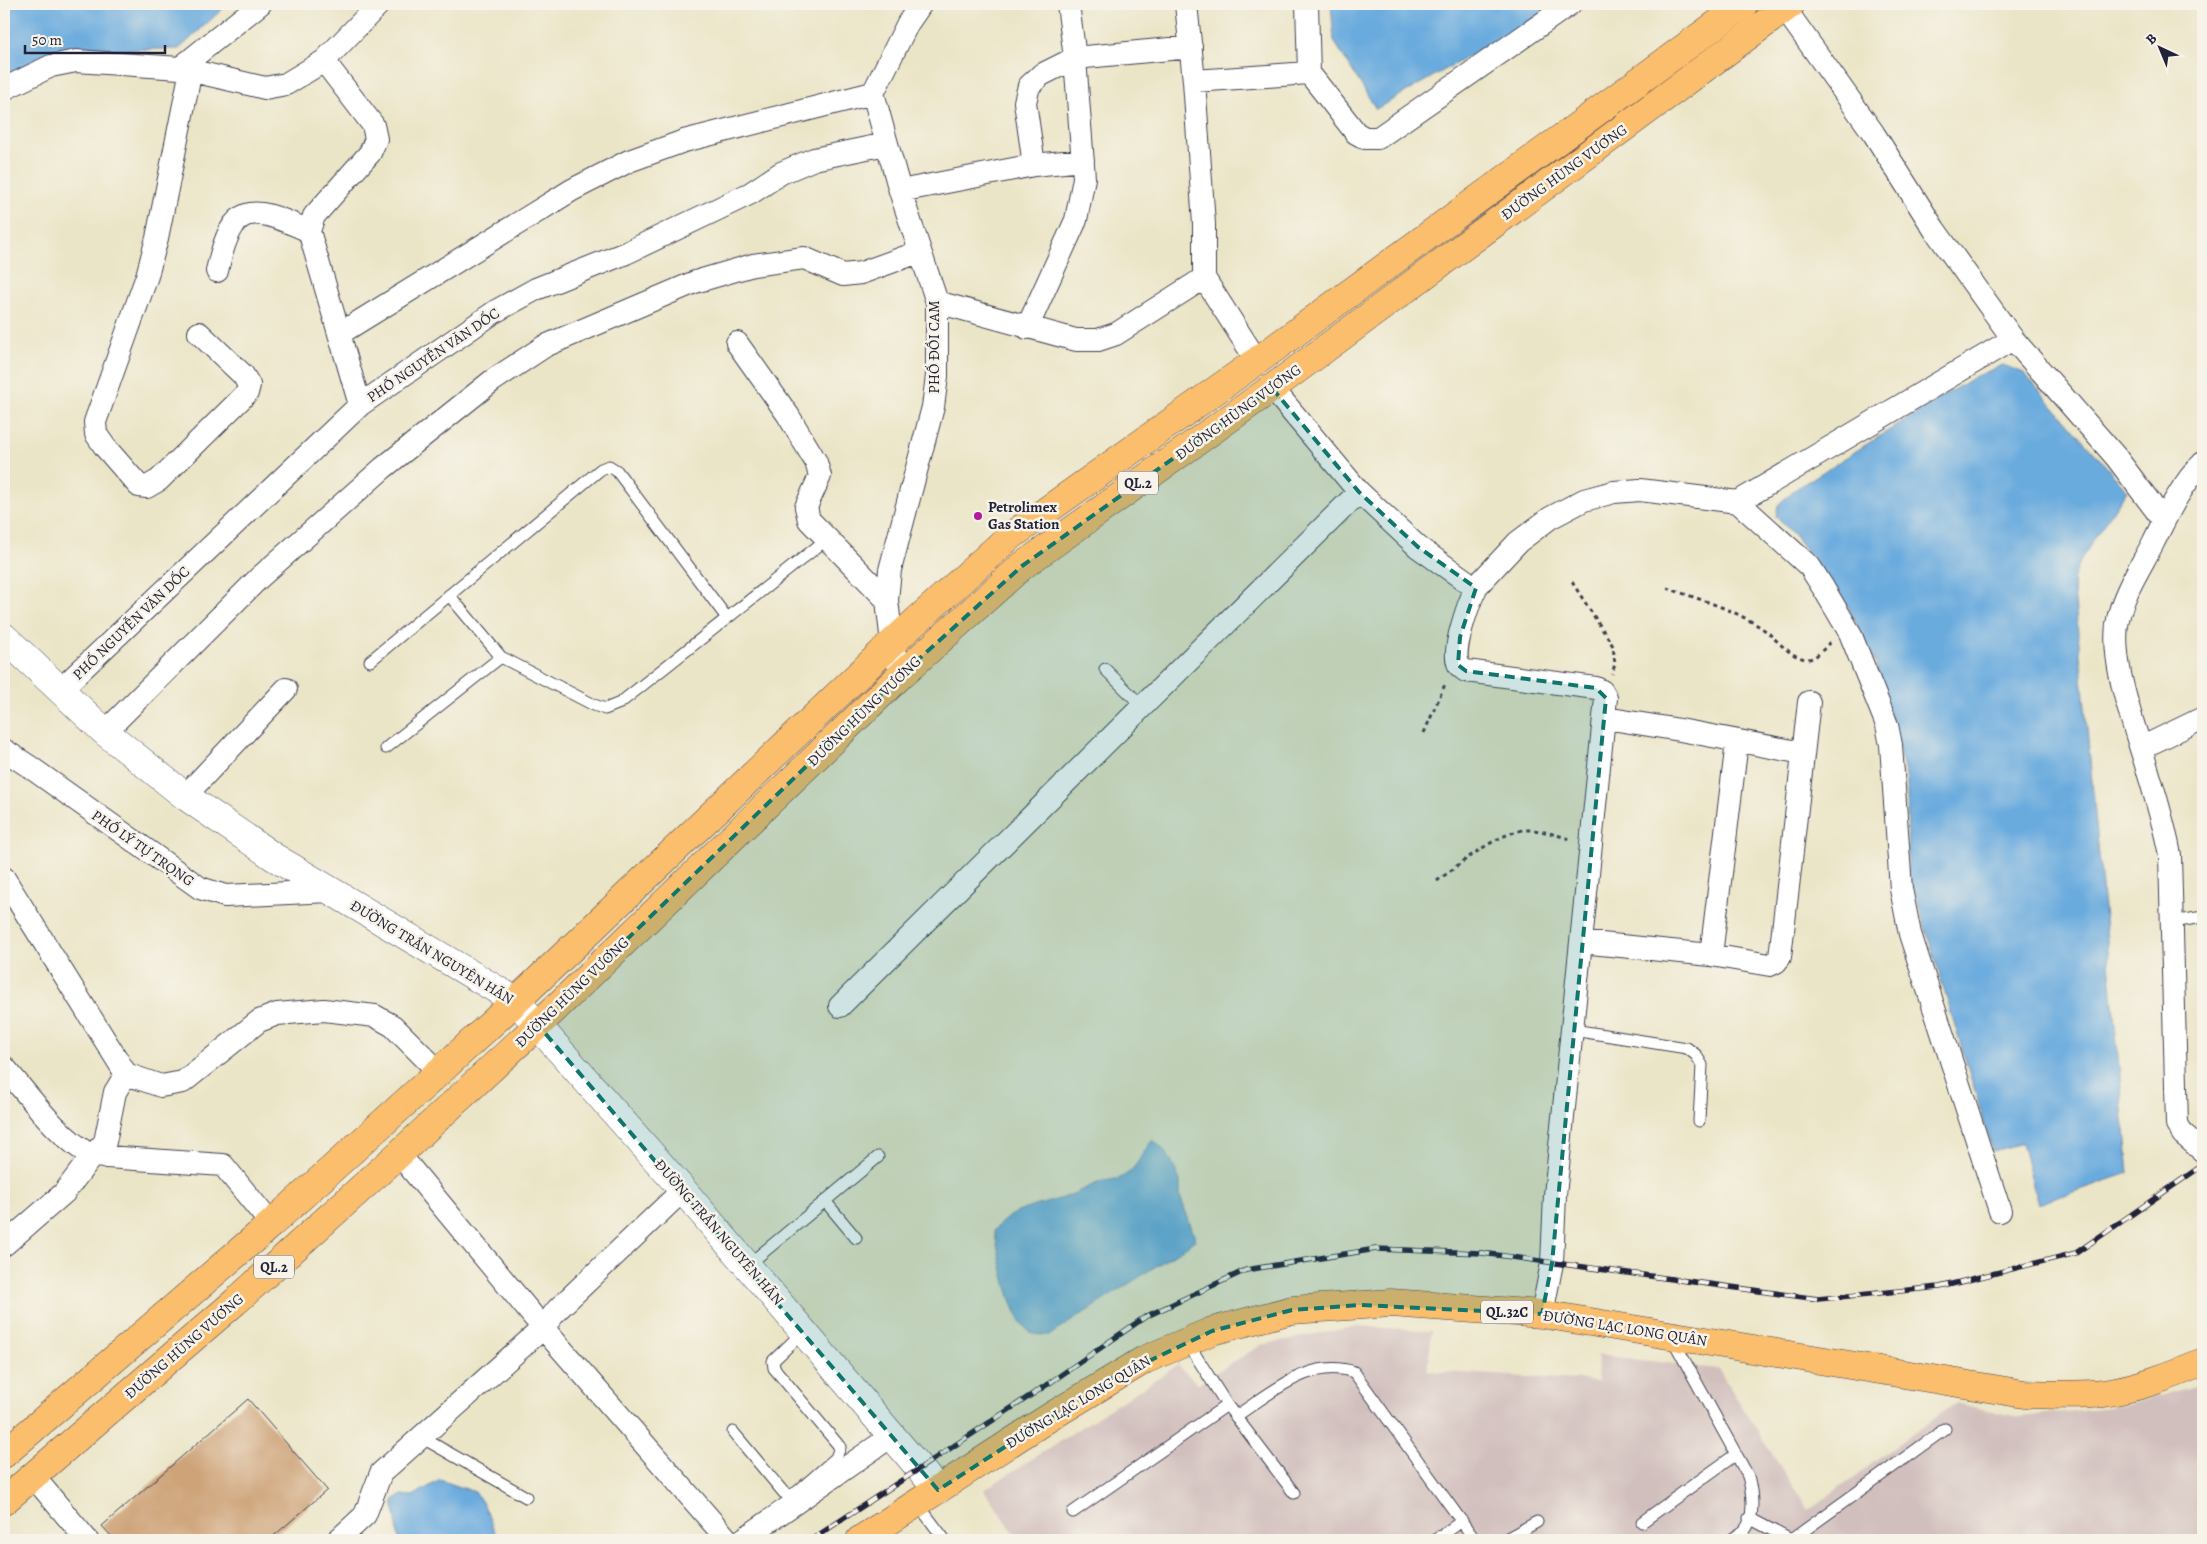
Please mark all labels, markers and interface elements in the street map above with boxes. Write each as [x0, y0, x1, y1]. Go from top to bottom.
scale bar [25, 22, 165, 54]
north arrow [2134, 22, 2184, 72]
text: B [2142, 29, 2161, 49]
text: 50 m [32, 30, 62, 50]
street label: ĐƯỜNG HÙNG VƯƠNG [1497, 119, 1631, 225]
street label: PHỐ ĐỒI CAM [924, 300, 944, 394]
street label: PHỐ NGUYỄN VĂN DỐC [363, 303, 503, 407]
street label: ĐƯỜNG HÙNG VƯƠNG [1171, 359, 1305, 465]
road number: QL.2 [1118, 472, 1158, 494]
place label: Petrolimex Gas Station [988, 497, 1060, 534]
marker: Petrolimex Gas Station [972, 510, 984, 522]
street label: PHỐ NGUYỄN VĂN DỐC [68, 562, 194, 684]
street label: ĐƯỜNG HÙNG VƯƠNG [803, 651, 925, 771]
street label: PHỐ LÝ TỰ TRỌNG [88, 805, 198, 891]
street label: ĐƯỜNG TRẦN NGUYÊN HÃN [346, 895, 518, 1009]
street label: ĐƯỜNG HÙNG VƯƠNG [511, 932, 633, 1052]
street label: ĐƯỜNG TRẦN NGUYÊN HÃN [650, 1155, 788, 1310]
road number: QL.2 [254, 1256, 294, 1278]
street label: ĐƯỜNG HÙNG VƯƠNG [120, 1289, 248, 1403]
road number: QL.32C [1481, 1300, 1533, 1324]
street label: ĐƯỜNG LẠC LONG QUÂN [1541, 1305, 1709, 1351]
street label: ĐƯỜNG LẠC LONG QUÂN [1002, 1351, 1155, 1453]

